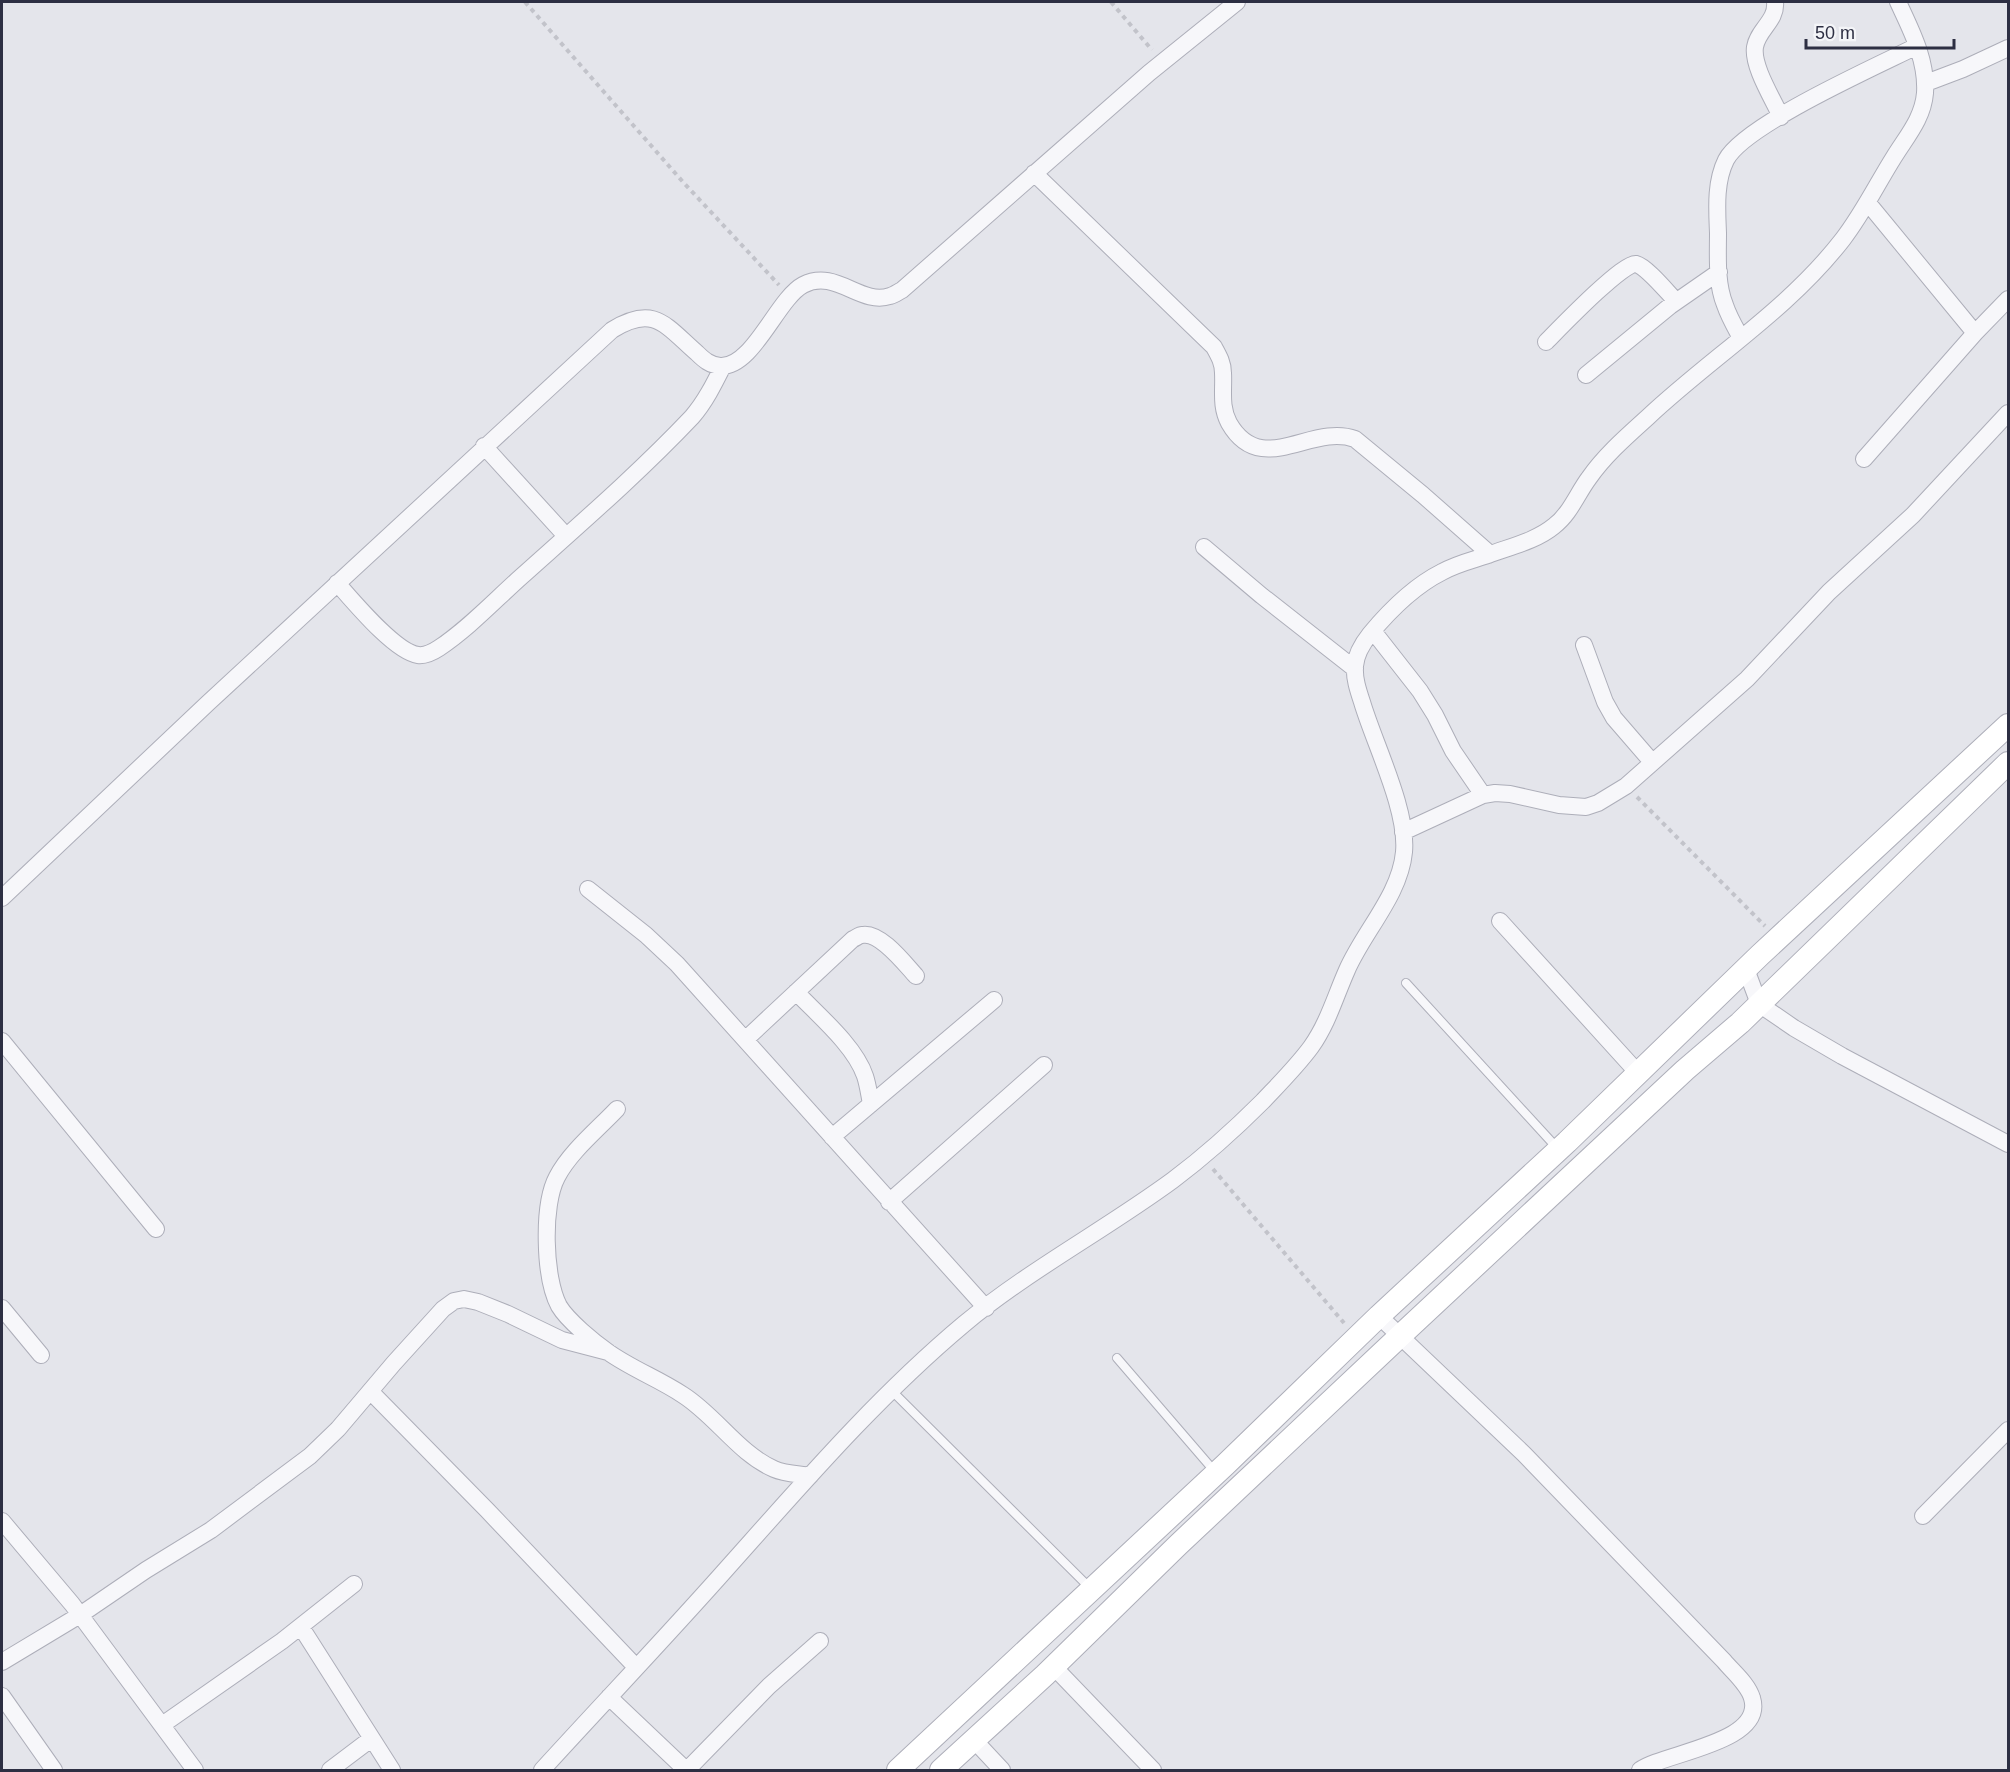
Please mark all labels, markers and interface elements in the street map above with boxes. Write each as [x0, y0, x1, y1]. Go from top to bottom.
scale bar [1806, 12, 1954, 50]
text: 50 m [1815, 23, 1855, 43]

